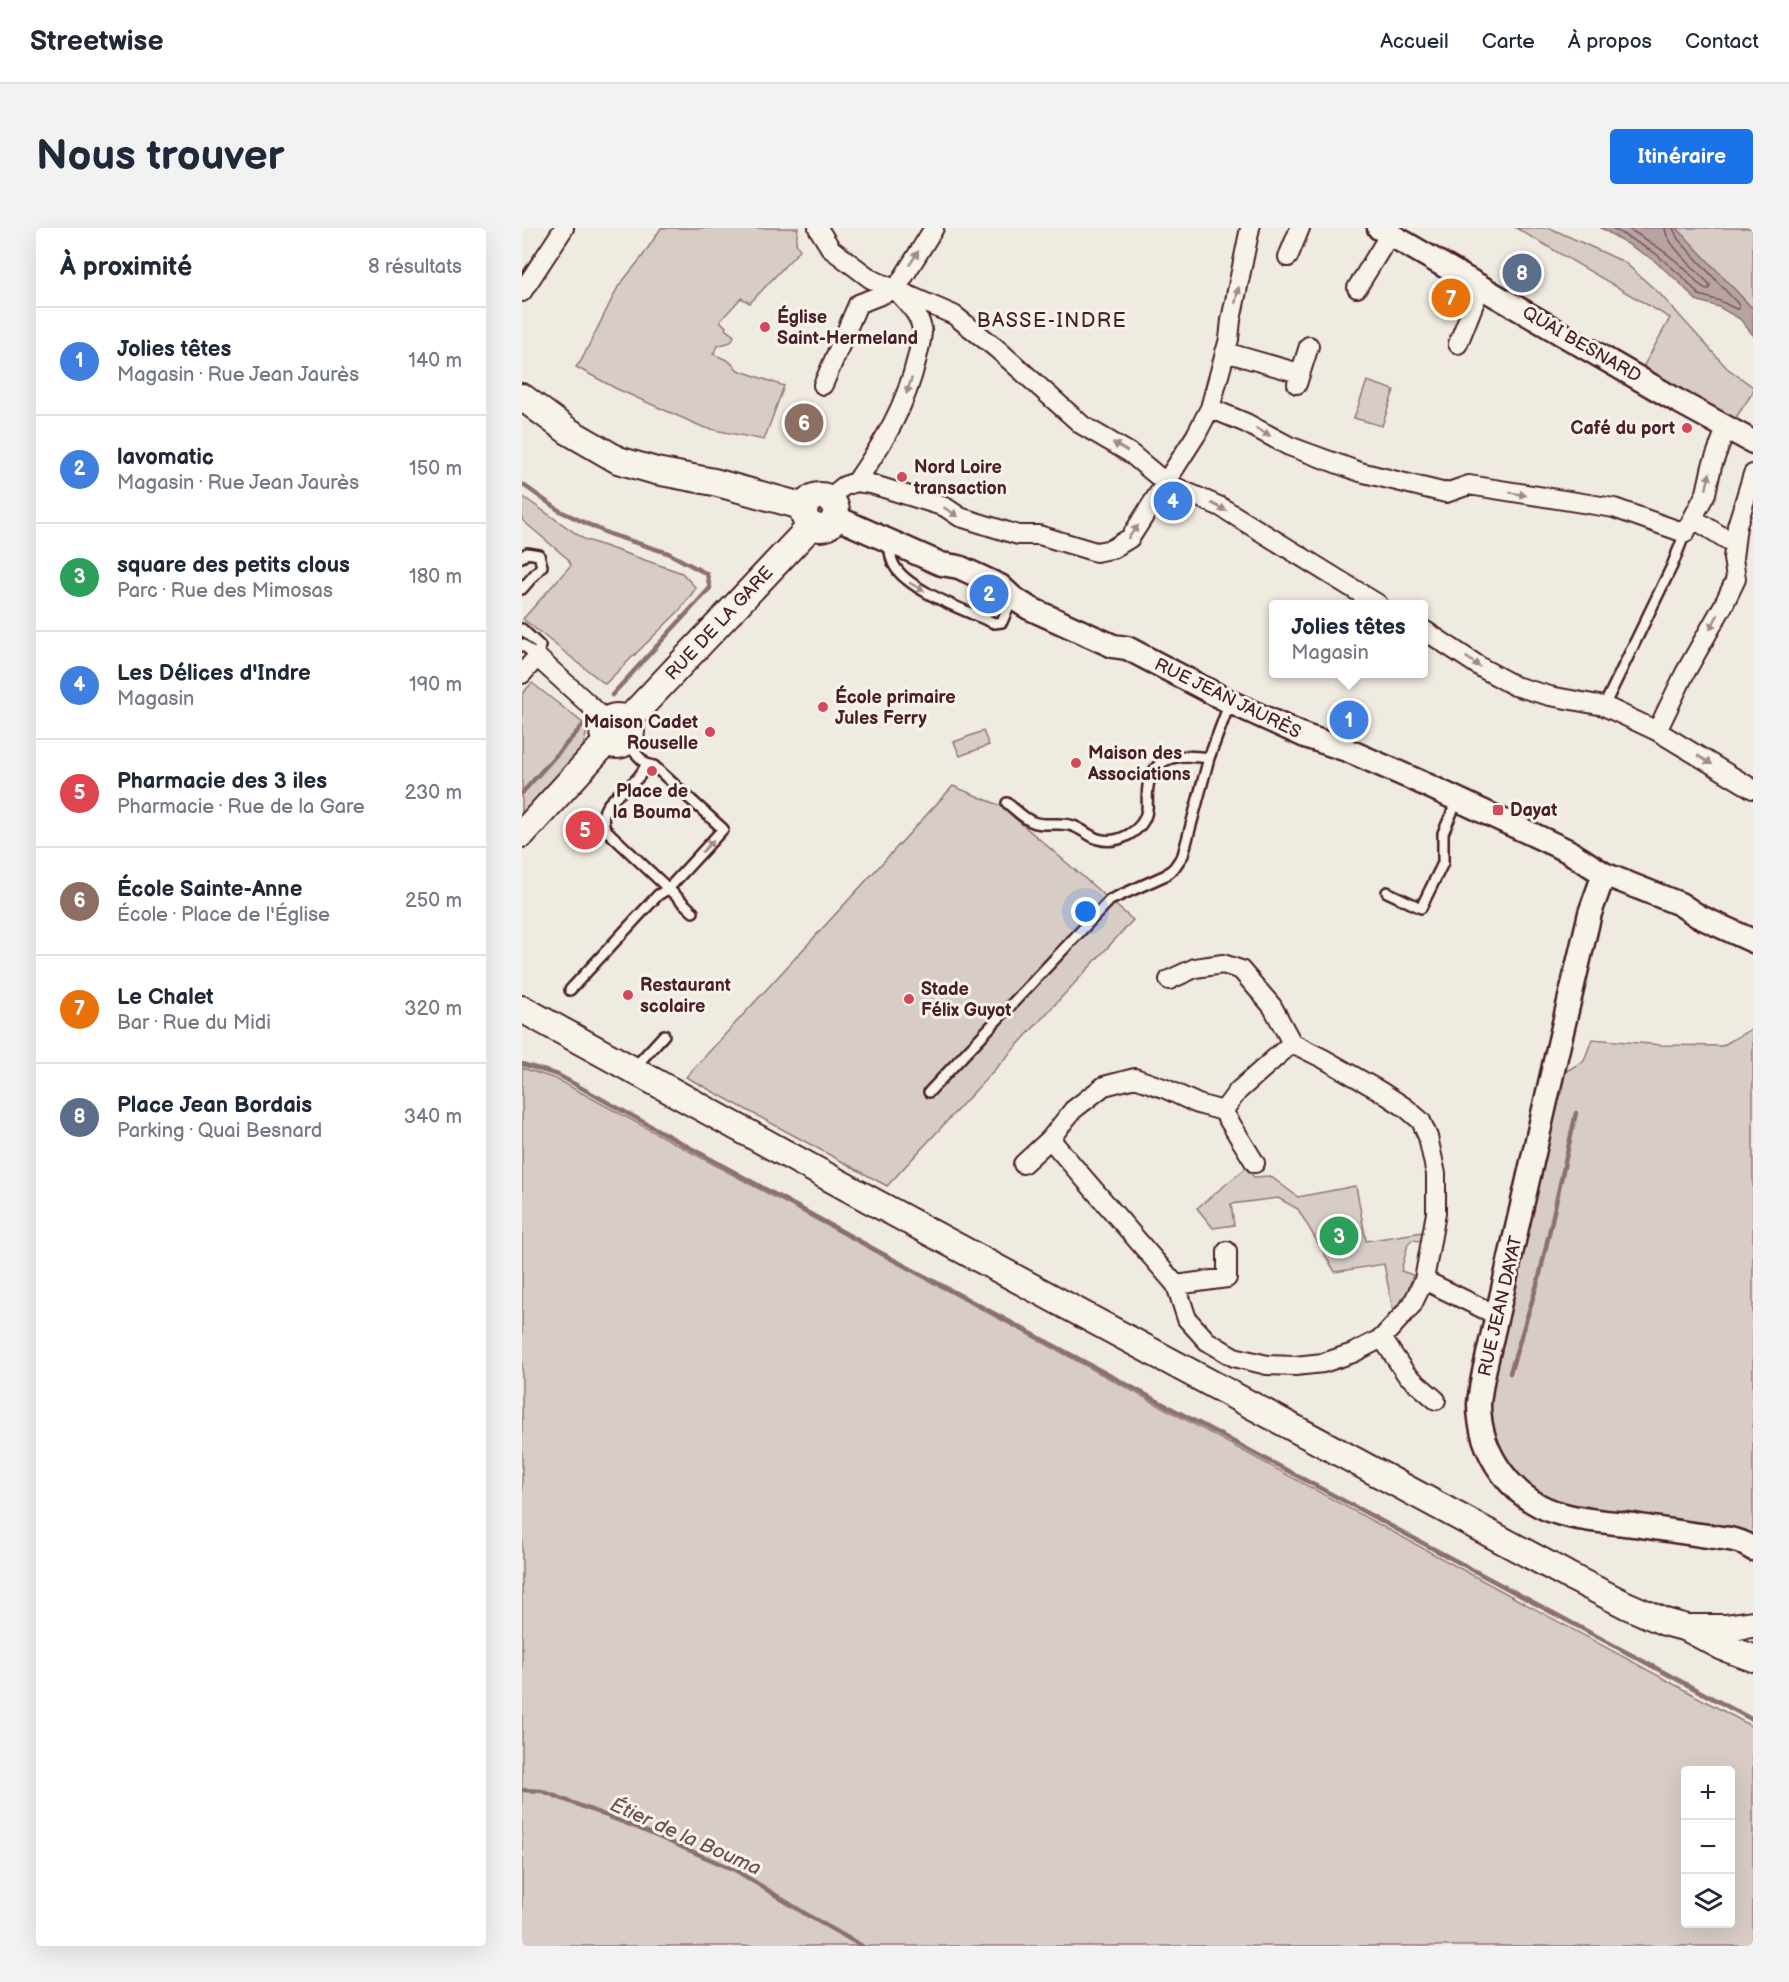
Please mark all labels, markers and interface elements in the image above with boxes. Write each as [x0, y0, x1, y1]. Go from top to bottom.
text: Streetwise [30, 25, 163, 58]
text: Accueil [1380, 29, 1449, 54]
text: Carte [1482, 29, 1535, 54]
text: À propos [1568, 29, 1652, 54]
text: Contact [1685, 29, 1759, 54]
button: Itinéraire [1610, 129, 1753, 184]
text: Nous trouver [36, 131, 284, 182]
one-way arrow [909, 250, 920, 266]
pin: 8 [1502, 250, 1542, 296]
text: À proximité [60, 252, 192, 283]
text: 8 résultats [368, 255, 462, 279]
pin: 7 [1432, 276, 1470, 320]
one-way arrow [1232, 286, 1242, 305]
street label: QUAI BESNARD [1519, 302, 1645, 387]
place label: Église Saint-Hermeland [777, 305, 918, 349]
district label: BASSE-INDRE [977, 309, 1127, 333]
marker: Église Saint-Hermeland [758, 320, 772, 334]
text: Jolies têtes [117, 336, 231, 363]
text: 1 [75, 349, 84, 373]
text: 140 m [408, 349, 462, 373]
text: Magasin · Rue Jean Jaurès [117, 363, 359, 387]
one-way arrow [904, 377, 914, 395]
pin: 6 [784, 400, 824, 446]
place label: Café du port [1571, 418, 1675, 439]
marker: Café du port [1680, 421, 1694, 435]
one-way arrow [1254, 427, 1271, 437]
one-way arrow [1112, 442, 1128, 453]
text: lavomatic [117, 444, 214, 471]
text: 2 [74, 457, 85, 481]
text: 150 m [409, 457, 462, 481]
place label: Nord Loire transaction [913, 457, 1007, 499]
marker: Nord Loire transaction [895, 470, 909, 484]
text: Magasin · Rue Jean Jaurès [117, 471, 359, 495]
one-way arrow [1704, 472, 1713, 491]
pin: 4 [1154, 478, 1192, 524]
one-way arrow [1509, 489, 1528, 498]
one-way arrow [1211, 502, 1228, 512]
one-way arrow [943, 506, 959, 518]
one-way arrow [1126, 524, 1139, 540]
text: square des petits clous [117, 552, 350, 579]
street label: RUE DE LA GARE [661, 562, 777, 684]
text: 3 [74, 565, 85, 589]
text: 180 m [409, 565, 462, 589]
pin: 2 [970, 572, 1008, 616]
text: Parc · Rue des Mimosas [117, 579, 333, 603]
one-way arrow [909, 582, 926, 592]
popup [1269, 600, 1428, 678]
text: Jolies têtes [1291, 614, 1406, 641]
one-way arrow [1709, 614, 1719, 631]
text: Magasin [1291, 641, 1369, 665]
street label: RUE JEAN JAURÈS [1151, 652, 1305, 743]
one-way arrow [1465, 656, 1481, 667]
text: Les Délices d'Indre [117, 660, 311, 687]
text: 4 [74, 673, 85, 697]
text: 190 m [409, 673, 462, 697]
place label: École primaire Jules Ferry [835, 685, 956, 729]
text: Magasin [117, 687, 194, 711]
pin: 1 [1330, 698, 1368, 742]
marker: École primaire Jules Ferry [816, 700, 830, 714]
place label: Maison Cadet Rouselle [584, 712, 698, 754]
marker: Maison Cadet Rouselle [703, 725, 717, 739]
place label: Maison des Associations [1087, 743, 1191, 785]
one-way arrow [1697, 755, 1714, 765]
marker: Maison des Associations [1069, 756, 1083, 770]
marker: Place de la Bouma [645, 764, 659, 778]
text: Pharmacie des 3 iles [117, 768, 327, 795]
text: 5 [74, 781, 85, 805]
text: 230 m [405, 781, 462, 805]
place label: Place de la Bouma [613, 781, 691, 823]
text: Pharmacie · Rue de la Gare [117, 795, 365, 819]
place label: Dayat [1510, 800, 1557, 821]
marker: Dayat [1491, 803, 1505, 817]
pin: 5 [566, 808, 604, 852]
one-way arrow [701, 839, 715, 854]
text: École Sainte-Anne [117, 876, 302, 903]
text: 6 [73, 889, 86, 913]
text: 250 m [405, 889, 462, 913]
your location [1071, 897, 1100, 926]
text: École · Place de l'Église [117, 903, 330, 927]
place label: Restaurant scolaire [640, 975, 731, 1017]
place label: Stade Félix Guyot [921, 979, 1011, 1021]
text: Le Chalet [117, 984, 214, 1011]
marker: Restaurant scolaire [621, 988, 635, 1002]
marker: Stade Félix Guyot [902, 992, 916, 1006]
text: 7 [74, 997, 85, 1021]
text: 320 m [404, 997, 462, 1021]
text: Bar · Rue du Midi [117, 1011, 271, 1035]
text: Place Jean Bordais [117, 1092, 312, 1119]
text: 8 [73, 1105, 86, 1129]
text: 340 m [404, 1105, 462, 1129]
text: Parking · Quai Besnard [117, 1119, 322, 1143]
pin: 3 [1320, 1214, 1358, 1258]
street label: RUE JEAN DAYAT [1474, 1234, 1527, 1378]
map controls [1681, 1766, 1735, 1928]
button: + [1681, 1766, 1735, 1820]
water label: Étier de la Bouma [607, 1792, 765, 1881]
button: − [1681, 1820, 1735, 1874]
button: layers [1681, 1874, 1735, 1928]

